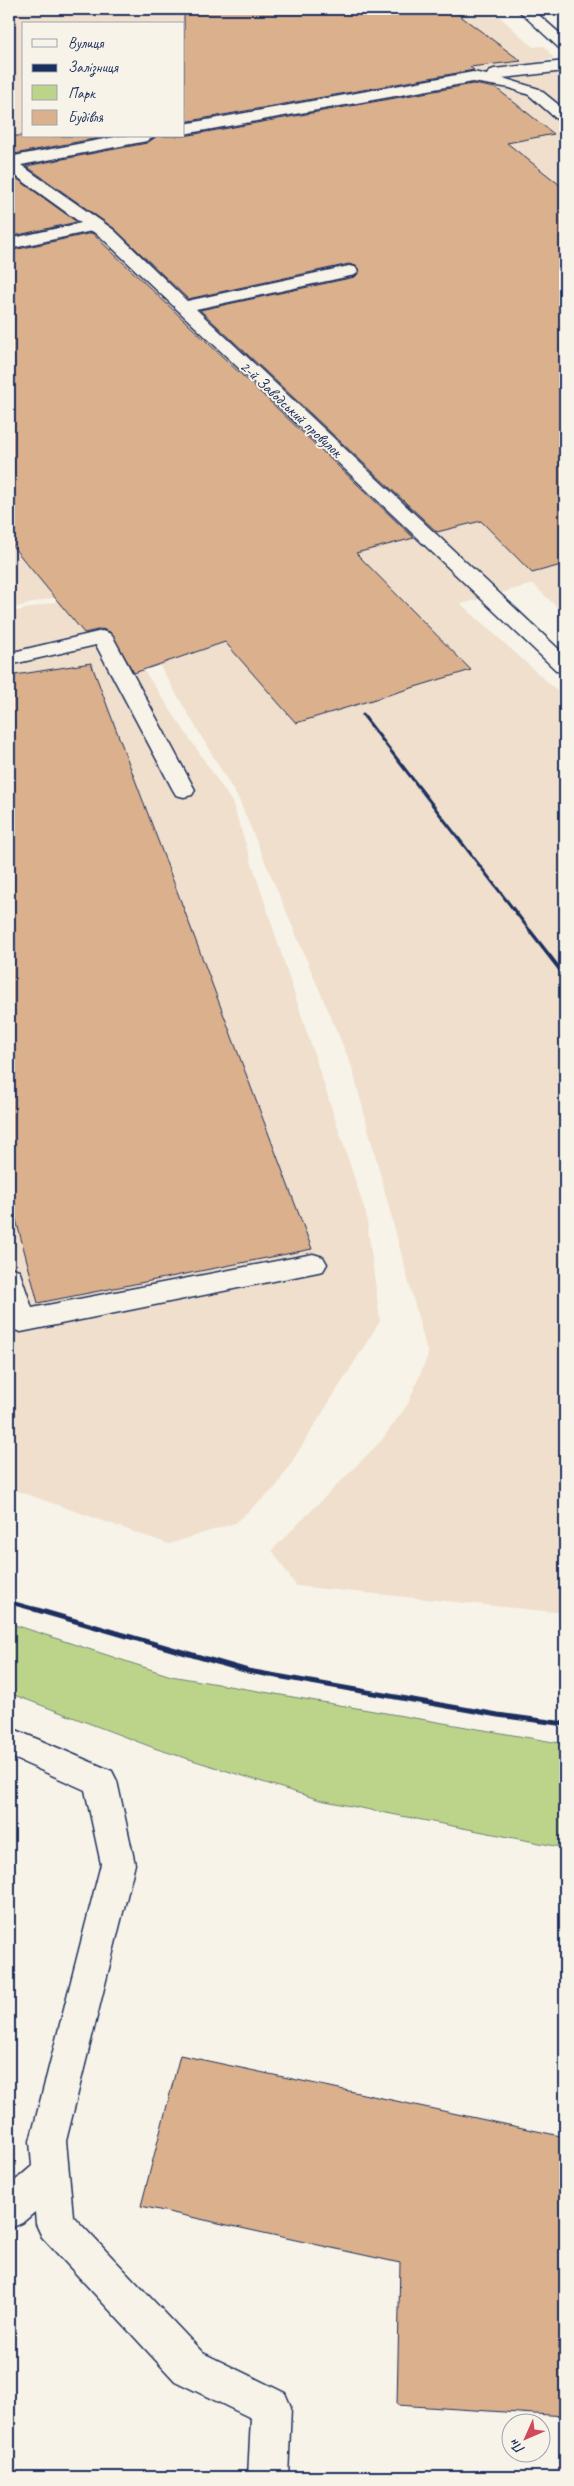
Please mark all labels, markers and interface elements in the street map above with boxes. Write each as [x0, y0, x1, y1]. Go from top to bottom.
legend [22, 22, 185, 138]
text: Вулиця [68, 34, 105, 53]
text: Залізниця [68, 58, 119, 77]
text: Парк [68, 84, 96, 103]
text: Будівля [68, 108, 103, 127]
street label: 2-й Заводський провулок [236, 356, 347, 462]
north arrow [502, 2414, 552, 2464]
text: Пн [505, 2435, 528, 2458]

